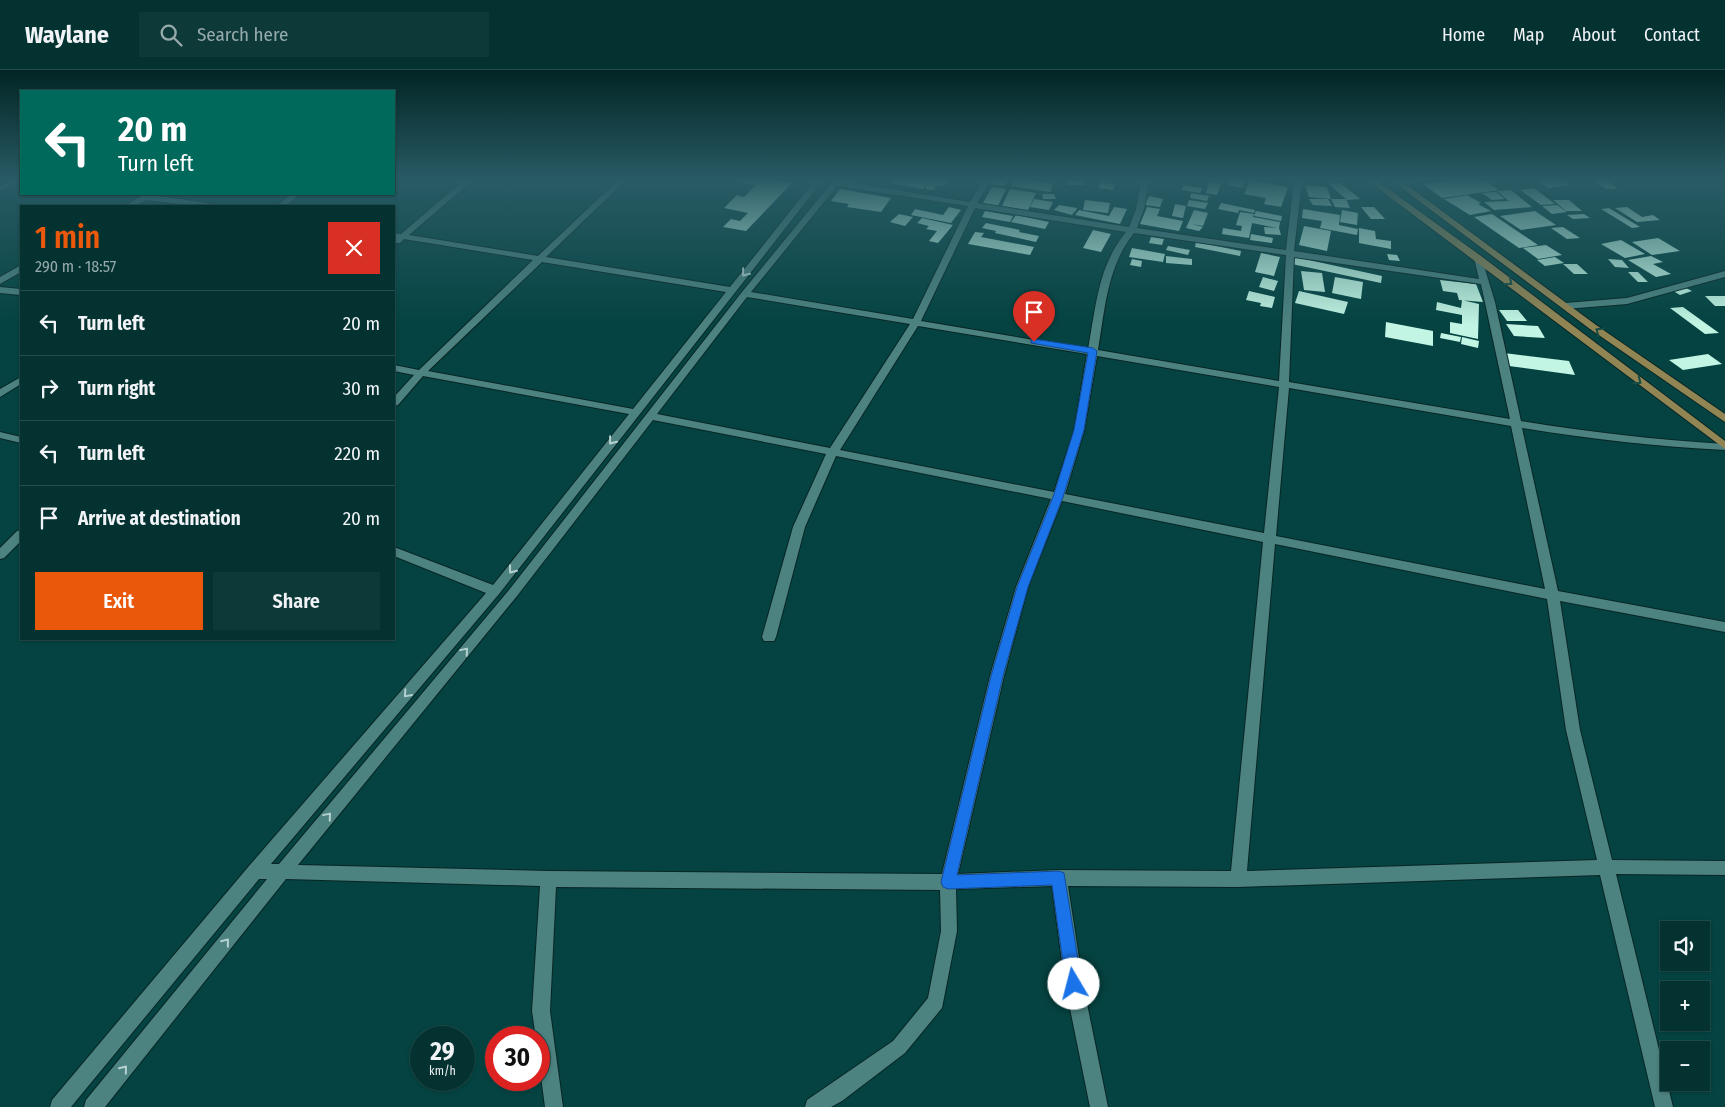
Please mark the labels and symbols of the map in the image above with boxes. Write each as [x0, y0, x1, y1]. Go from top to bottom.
one-way arrow [742, 267, 751, 277]
one-way arrow [1503, 276, 1512, 285]
pin [1013, 291, 1055, 342]
one-way arrow [1595, 328, 1605, 337]
one-way arrow [1632, 375, 1642, 384]
one-way arrow [608, 436, 617, 445]
one-way arrow [508, 564, 517, 573]
one-way arrow [460, 648, 468, 657]
one-way arrow [404, 688, 413, 697]
one-way arrow [323, 813, 332, 822]
one-way arrow [220, 939, 229, 948]
position arrow [1047, 957, 1099, 1009]
speed limit sign: 30 [485, 1026, 550, 1091]
one-way arrow [118, 1066, 126, 1075]

